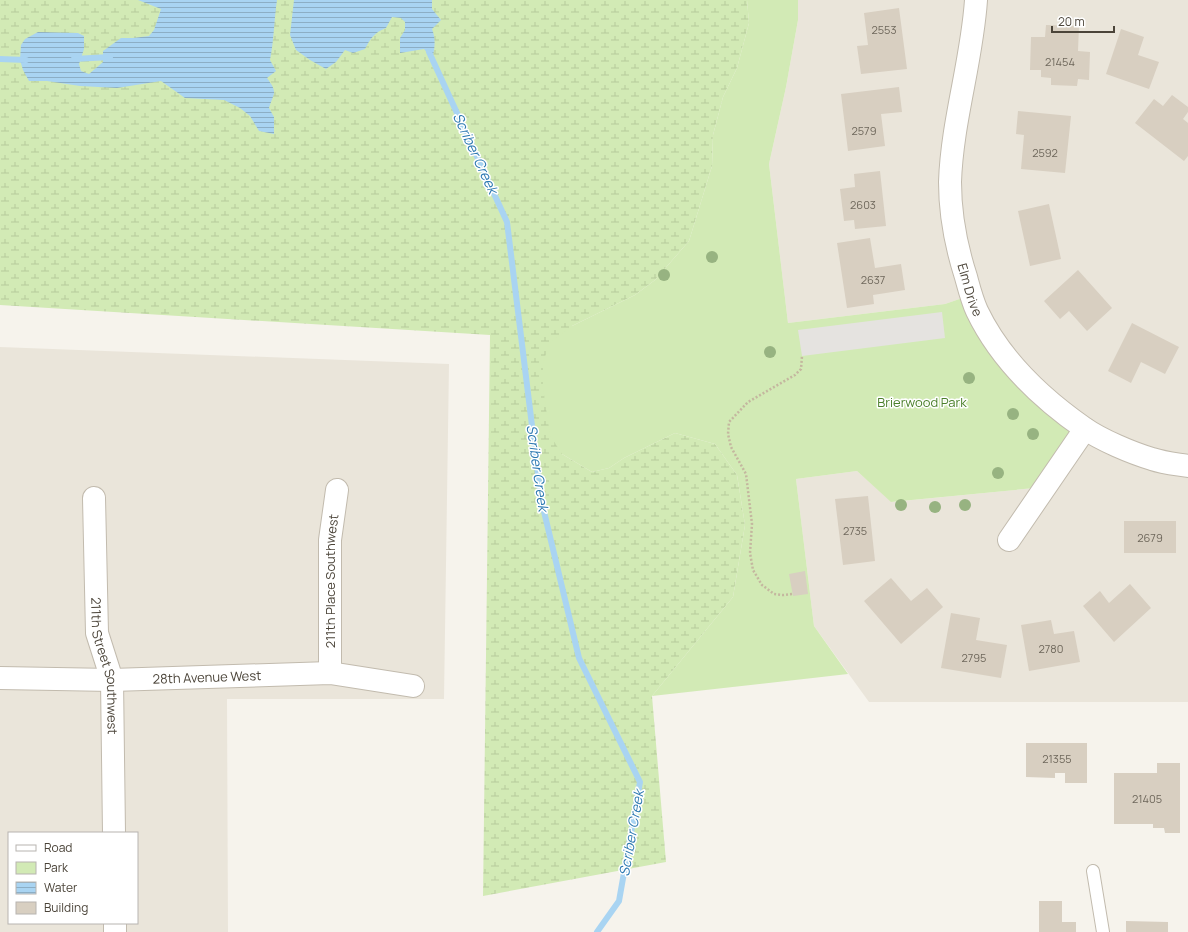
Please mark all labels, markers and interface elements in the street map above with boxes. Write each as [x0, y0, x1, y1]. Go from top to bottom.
scale bar [1052, 8, 1114, 34]
text: 20 m [1058, 13, 1085, 30]
house number: 2553 [871, 22, 897, 37]
house number: 21454 [1045, 54, 1075, 69]
water label: Scriber Creek [449, 109, 504, 198]
house number: 2579 [852, 123, 877, 138]
house number: 2592 [1032, 145, 1058, 160]
house number: 2603 [850, 197, 876, 212]
street label: Elm Drive [953, 261, 987, 320]
house number: 2637 [861, 272, 885, 287]
park label: Brierwood Park [877, 393, 967, 411]
water label: Scriber Creek [523, 423, 554, 515]
street label: 211th Place Southwest [321, 513, 343, 648]
house number: 2735 [843, 523, 867, 538]
house number: 2679 [1137, 530, 1163, 545]
street label: 211th Street Southwest [87, 597, 122, 735]
house number: 2780 [1039, 641, 1063, 656]
house number: 2795 [962, 650, 986, 665]
street label: 28th Avenue West [152, 666, 262, 688]
house number: 21355 [1042, 751, 1072, 766]
water label: Scriber Creek [614, 786, 648, 878]
house number: 21405 [1132, 791, 1162, 806]
legend [8, 832, 138, 924]
text: Road [44, 839, 72, 856]
text: Park [44, 859, 69, 876]
text: Water [44, 879, 78, 896]
text: Building [44, 899, 88, 916]

